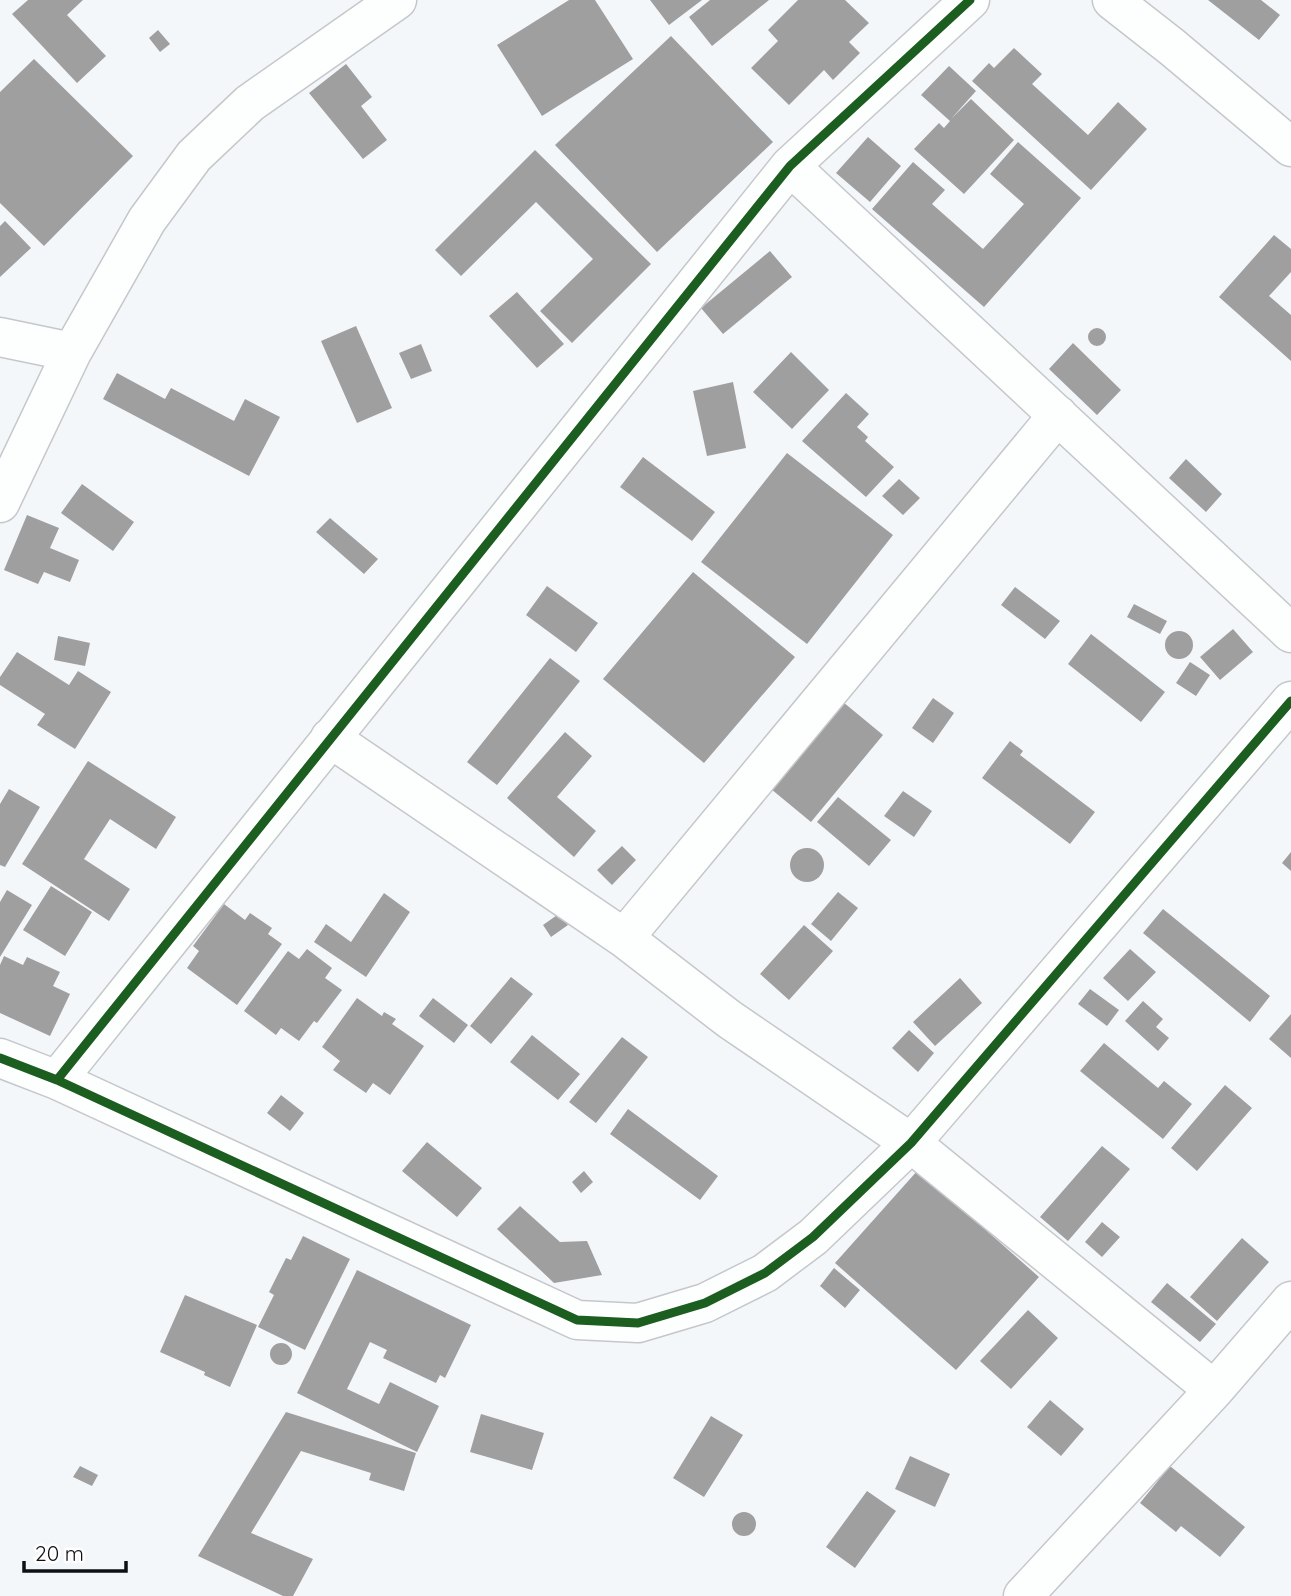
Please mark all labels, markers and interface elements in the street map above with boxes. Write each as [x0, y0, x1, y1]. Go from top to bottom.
scale bar [24, 1530, 126, 1574]
text: 20 m [35, 1540, 84, 1566]

